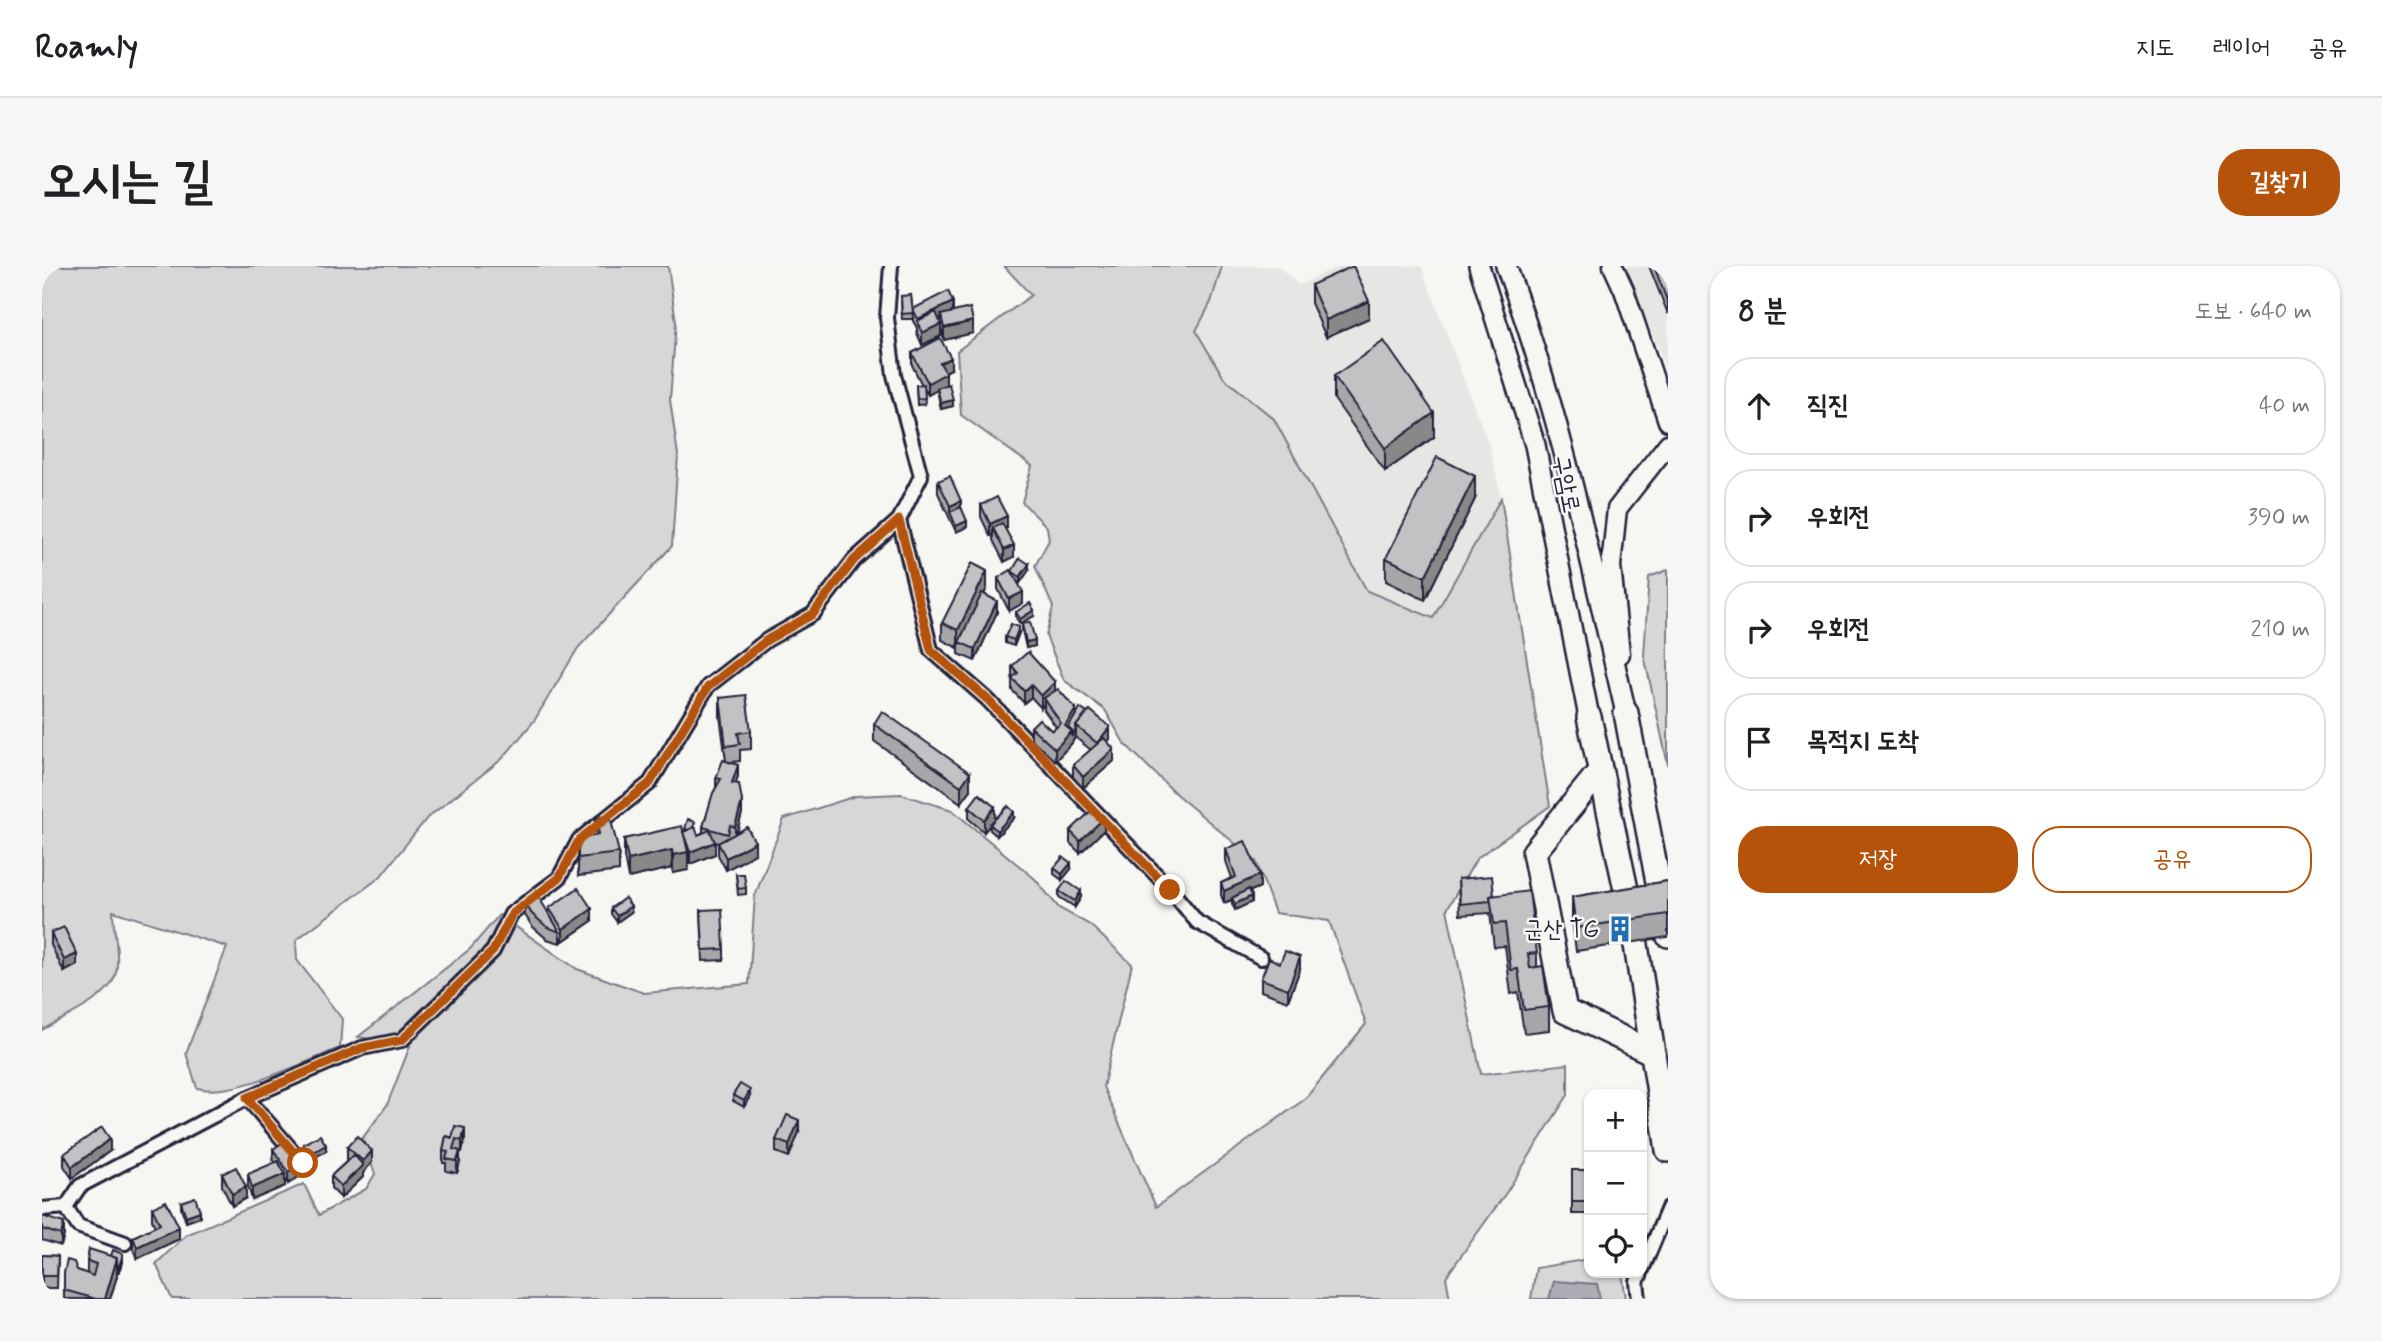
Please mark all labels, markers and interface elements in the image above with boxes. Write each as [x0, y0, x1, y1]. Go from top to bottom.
text: Roamly [35, 26, 138, 70]
text: 지도 [2136, 33, 2174, 64]
text: 레이어 [2212, 33, 2270, 64]
text: 공유 [2308, 33, 2347, 64]
button: 길찾기 [2218, 149, 2340, 216]
text: 오시는 길 [42, 150, 213, 215]
text: 8 분 [1738, 292, 1787, 331]
text: 도보 · 640 m [2195, 297, 2312, 327]
icon: ahead [1740, 387, 1778, 425]
text: 직진 [1807, 389, 1849, 423]
text: 40 m [2259, 391, 2310, 421]
street label: 구암로 [1545, 453, 1586, 516]
icon: right [1740, 499, 1778, 537]
text: 우회전 [1807, 501, 1870, 535]
text: 390 m [2248, 503, 2310, 533]
icon: right [1740, 611, 1778, 649]
text: 우회전 [1807, 613, 1870, 647]
text: 210 m [2250, 615, 2310, 645]
icon: arrive [1740, 723, 1778, 761]
text: 목적지 도착 [1807, 725, 1919, 759]
button: 저장 [1738, 826, 2018, 893]
button: 공유 [2032, 826, 2312, 893]
route end [1154, 874, 1185, 905]
building icon: 군산 TG [1605, 914, 1635, 944]
place label: 군산 TG [1524, 915, 1599, 946]
map controls [1584, 1089, 1647, 1278]
button: + [1584, 1089, 1647, 1152]
route start [287, 1147, 318, 1178]
button: − [1584, 1152, 1647, 1215]
button: locate [1584, 1215, 1647, 1278]

